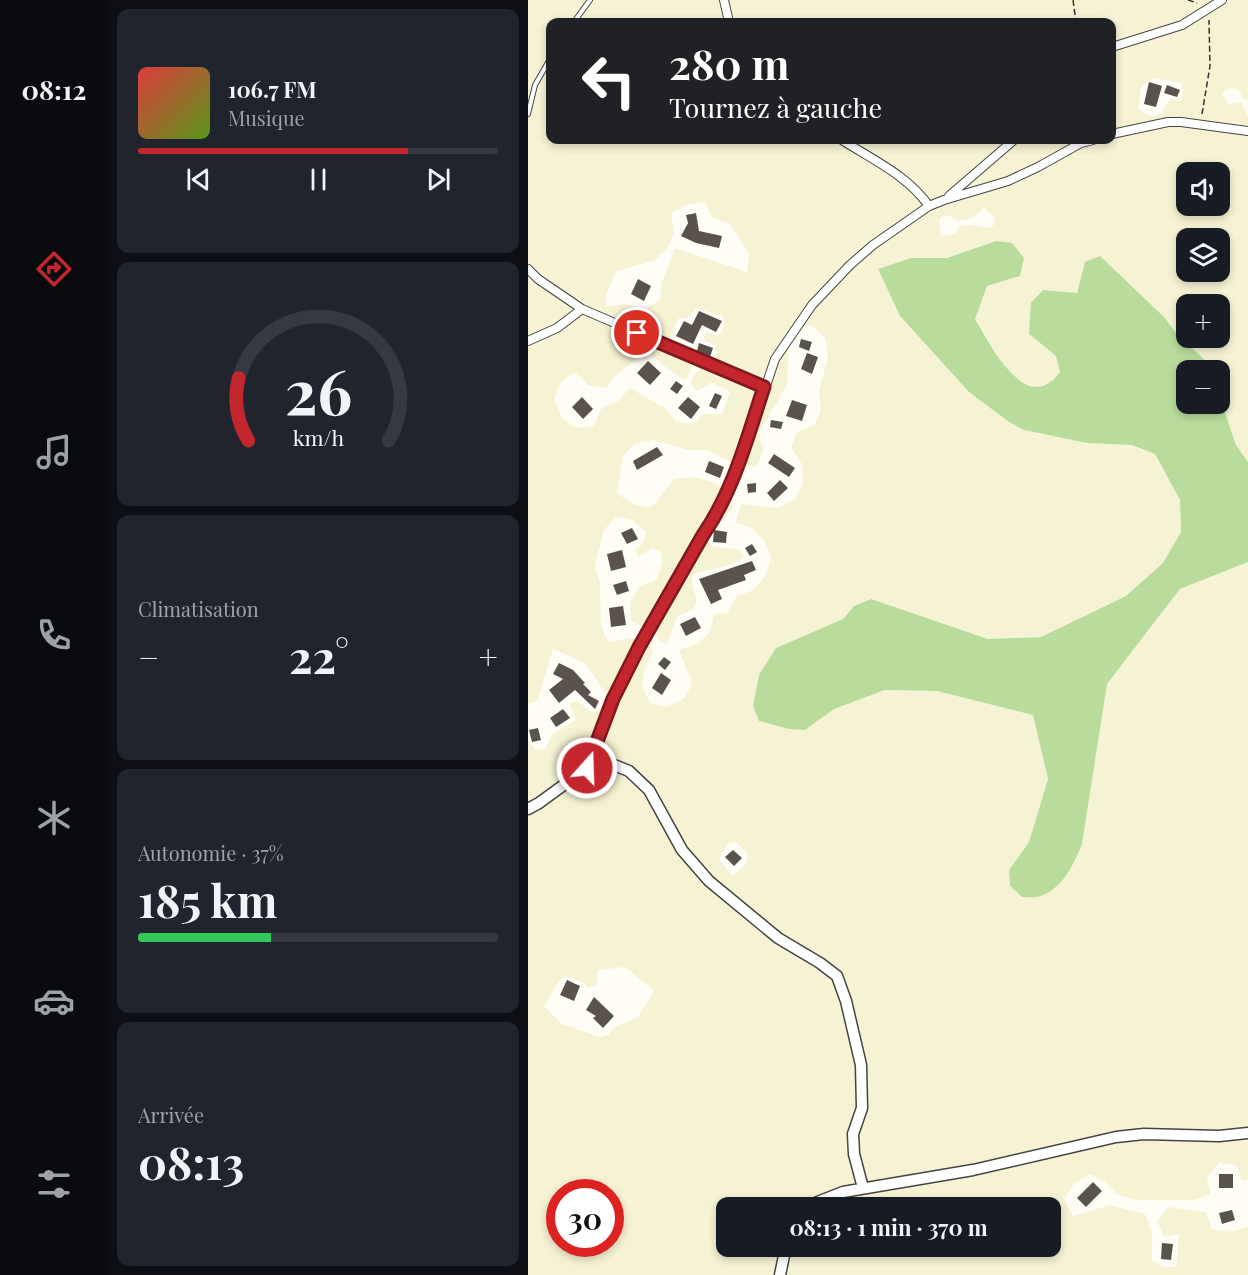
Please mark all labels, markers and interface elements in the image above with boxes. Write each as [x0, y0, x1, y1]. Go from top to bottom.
text: 280 m [669, 35, 789, 91]
icon: left [570, 42, 648, 120]
text: 08:12 [22, 71, 86, 107]
text: 106.7 FM [228, 74, 317, 104]
text: Tournez à gauche [669, 89, 882, 125]
text: Musique [228, 104, 305, 131]
map controls [1176, 162, 1230, 414]
button: sound [1176, 162, 1230, 216]
icon: previous [182, 163, 215, 196]
icon: pause [302, 163, 335, 196]
icon: next [422, 163, 455, 196]
button: layers [1176, 228, 1230, 282]
icon: directions [33, 248, 75, 290]
button: + [1176, 294, 1230, 348]
pin [611, 307, 662, 358]
icon: arrive [620, 316, 653, 349]
text: 26 [284, 347, 352, 431]
button: − [1176, 360, 1230, 414]
text: km/h [292, 424, 344, 452]
icon: music [33, 431, 75, 473]
text: Climatisation [138, 595, 259, 622]
icon: phone [33, 614, 75, 656]
text: 22° [289, 625, 349, 685]
text: − [138, 634, 159, 678]
text: + [479, 634, 498, 678]
position arrow [555, 736, 619, 800]
icon: climate [33, 797, 75, 839]
text: Autonomie · 37% [138, 839, 284, 866]
text: 185 km [138, 869, 277, 929]
icon: car [33, 980, 75, 1022]
text: Arrivée [138, 1101, 204, 1128]
text: 08:13 [138, 1131, 244, 1191]
icon: filters [33, 1163, 75, 1205]
speed limit sign: 30 [546, 1179, 624, 1257]
text: 08:13 · 1 min · 370 m [789, 1212, 988, 1242]

